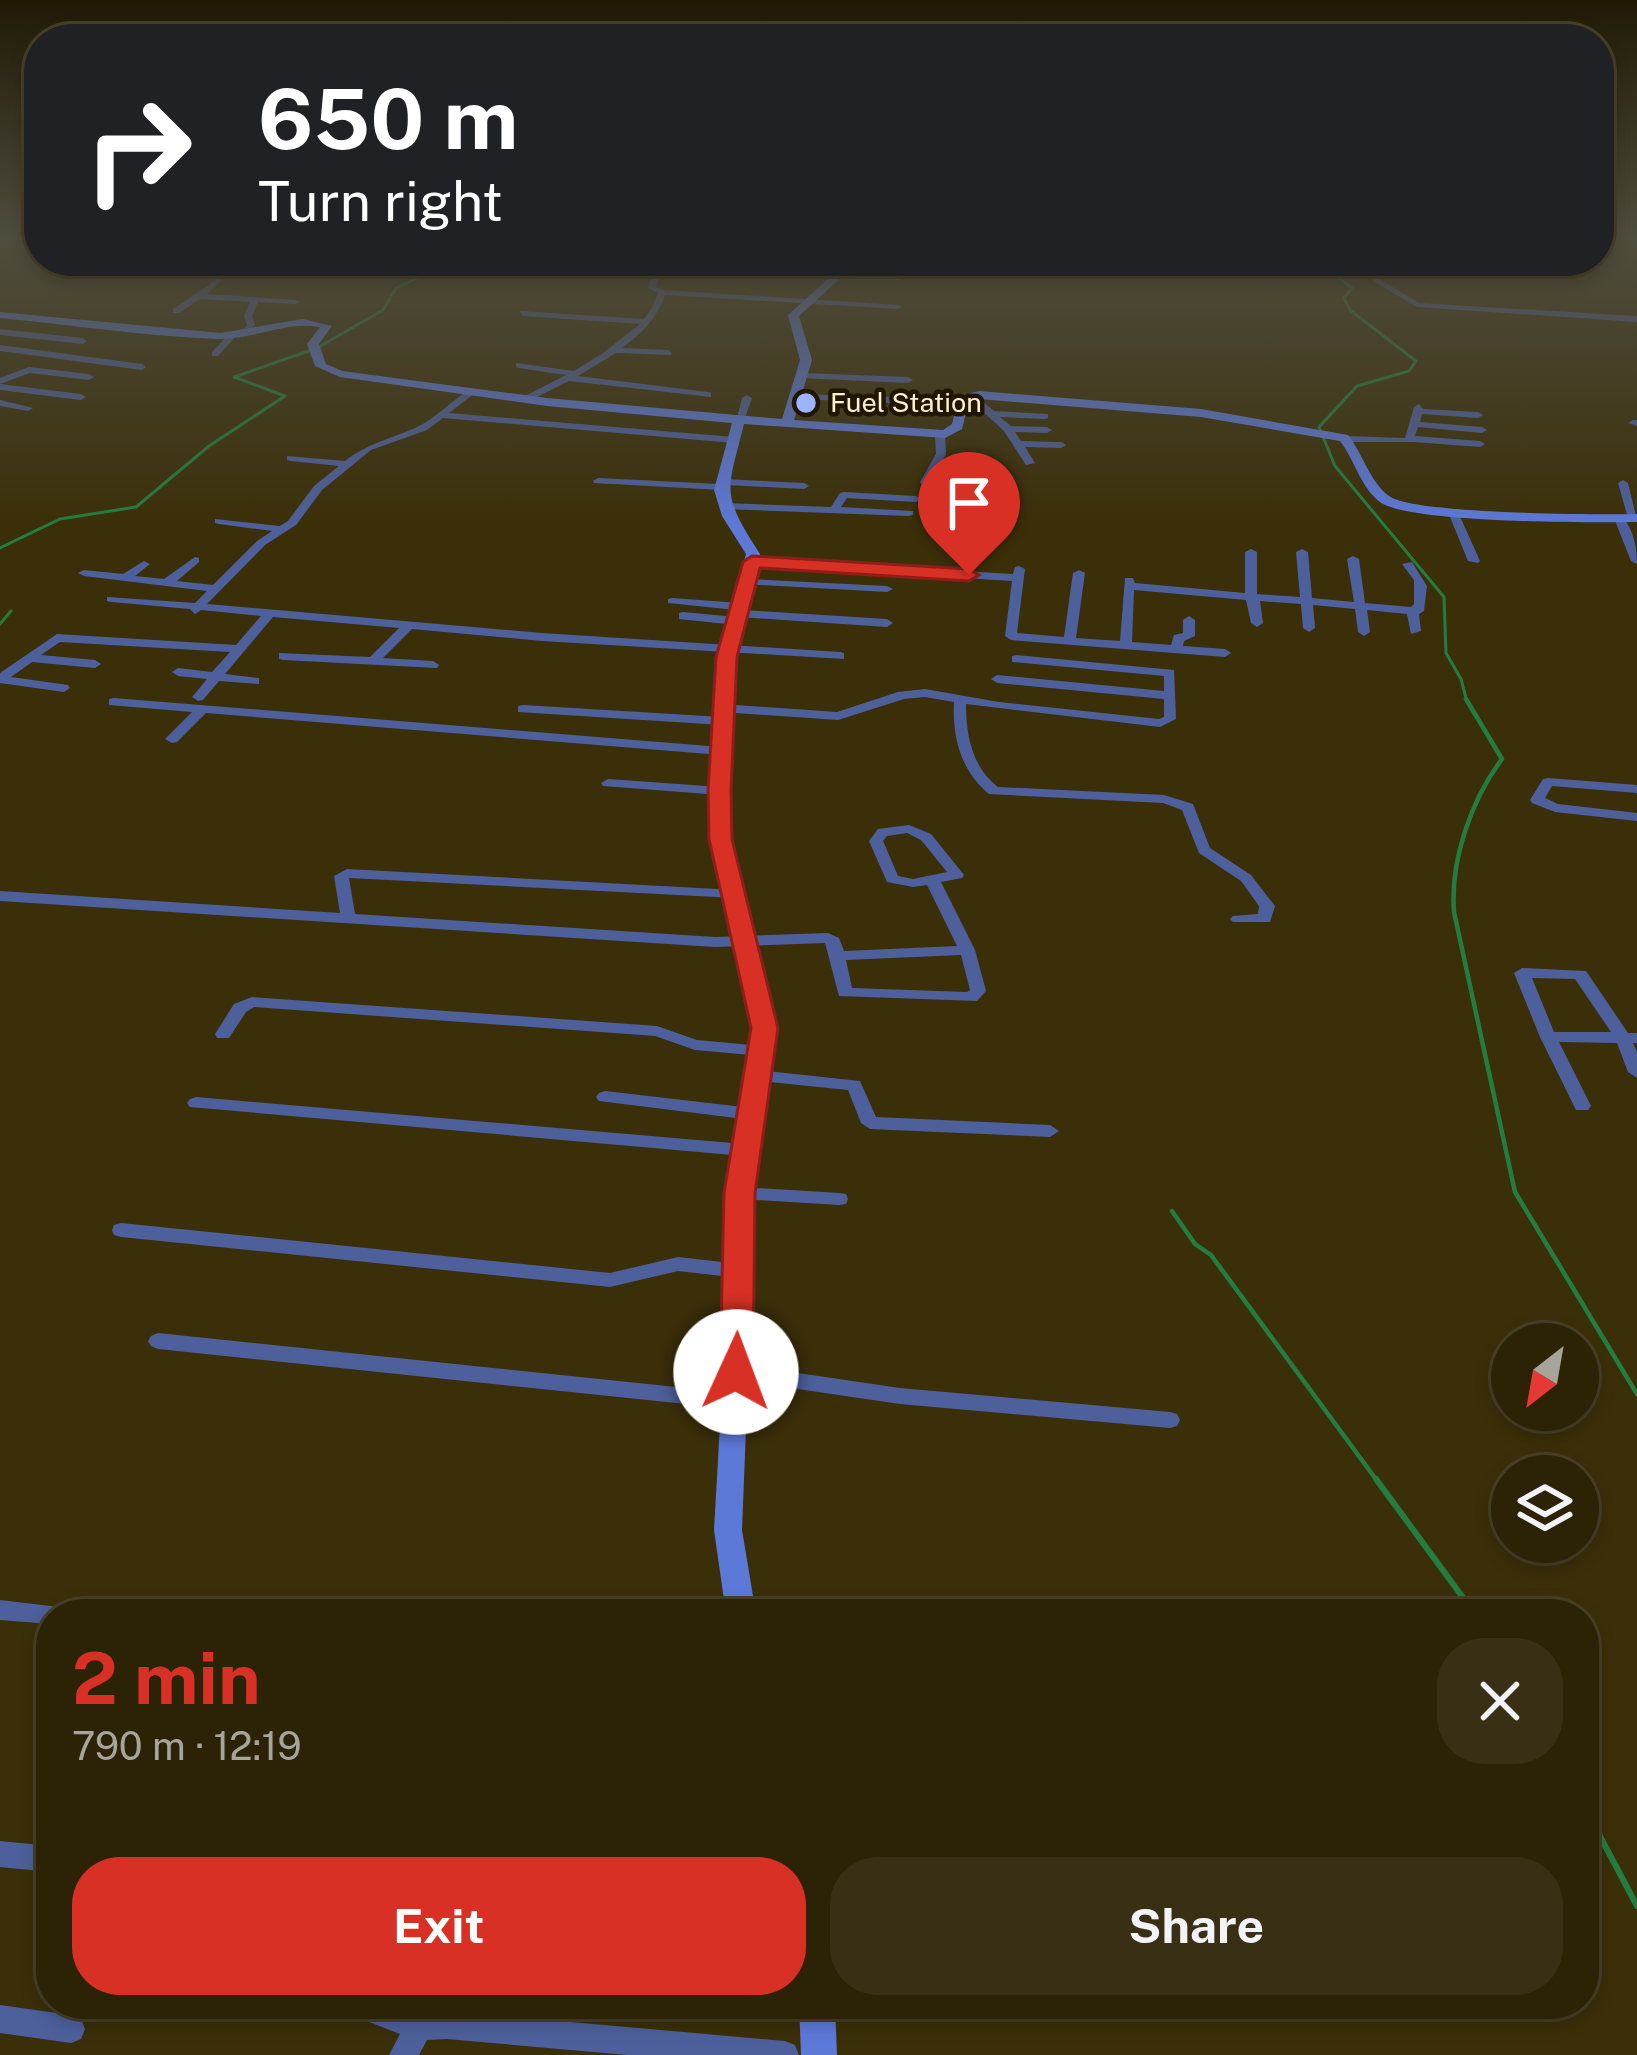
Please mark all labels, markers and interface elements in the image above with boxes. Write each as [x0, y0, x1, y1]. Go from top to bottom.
text: 650 m [258, 69, 518, 168]
icon: right [60, 72, 216, 228]
text: Turn right [258, 170, 503, 233]
place label: Fuel Station [830, 386, 982, 418]
marker: Fuel Station [793, 390, 819, 416]
pin [918, 452, 1020, 575]
icon: arrive [936, 470, 1002, 536]
position arrow [673, 1309, 799, 1435]
north arrow [1491, 1323, 1599, 1431]
map controls [1491, 1323, 1599, 1563]
button: layers [1491, 1455, 1599, 1563]
text: 2 min [72, 1636, 261, 1720]
button: close [1437, 1638, 1563, 1764]
text: 790 m · 12:19 [72, 1723, 302, 1769]
button: Exit [72, 1857, 806, 1995]
button: Share [830, 1857, 1563, 1995]

